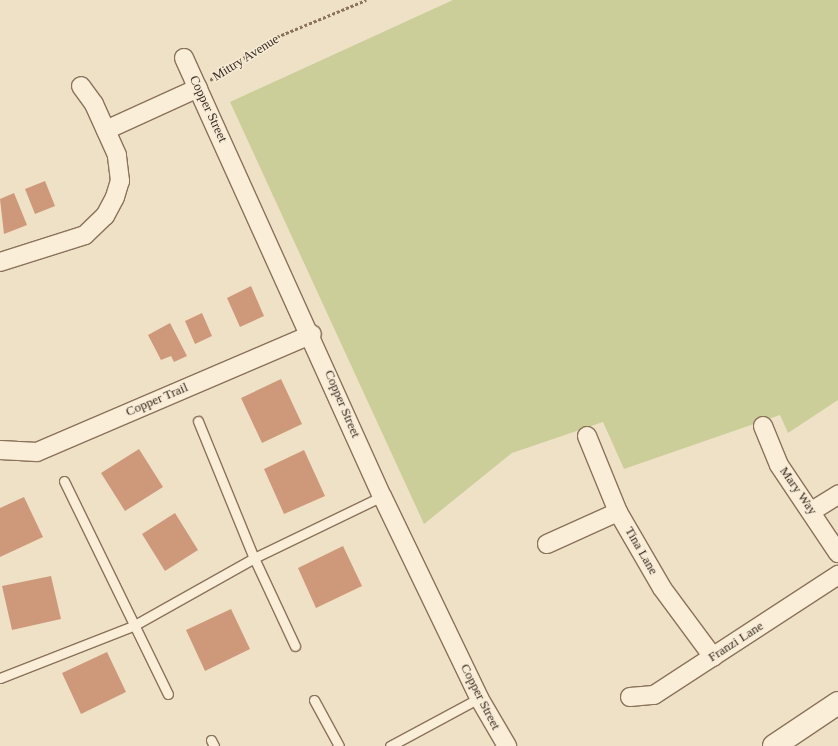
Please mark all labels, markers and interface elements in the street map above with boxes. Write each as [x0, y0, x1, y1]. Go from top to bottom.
street label: Mittry Avenue [210, 31, 282, 85]
street label: Copper Street [186, 73, 230, 145]
street label: Copper Street [321, 368, 363, 440]
street label: Copper Trail [123, 380, 191, 420]
street label: Mary Way [776, 464, 820, 518]
street label: Tina Lane [621, 524, 661, 578]
street label: Franzi Lane [706, 618, 766, 666]
street label: Copper Street [457, 661, 503, 733]

